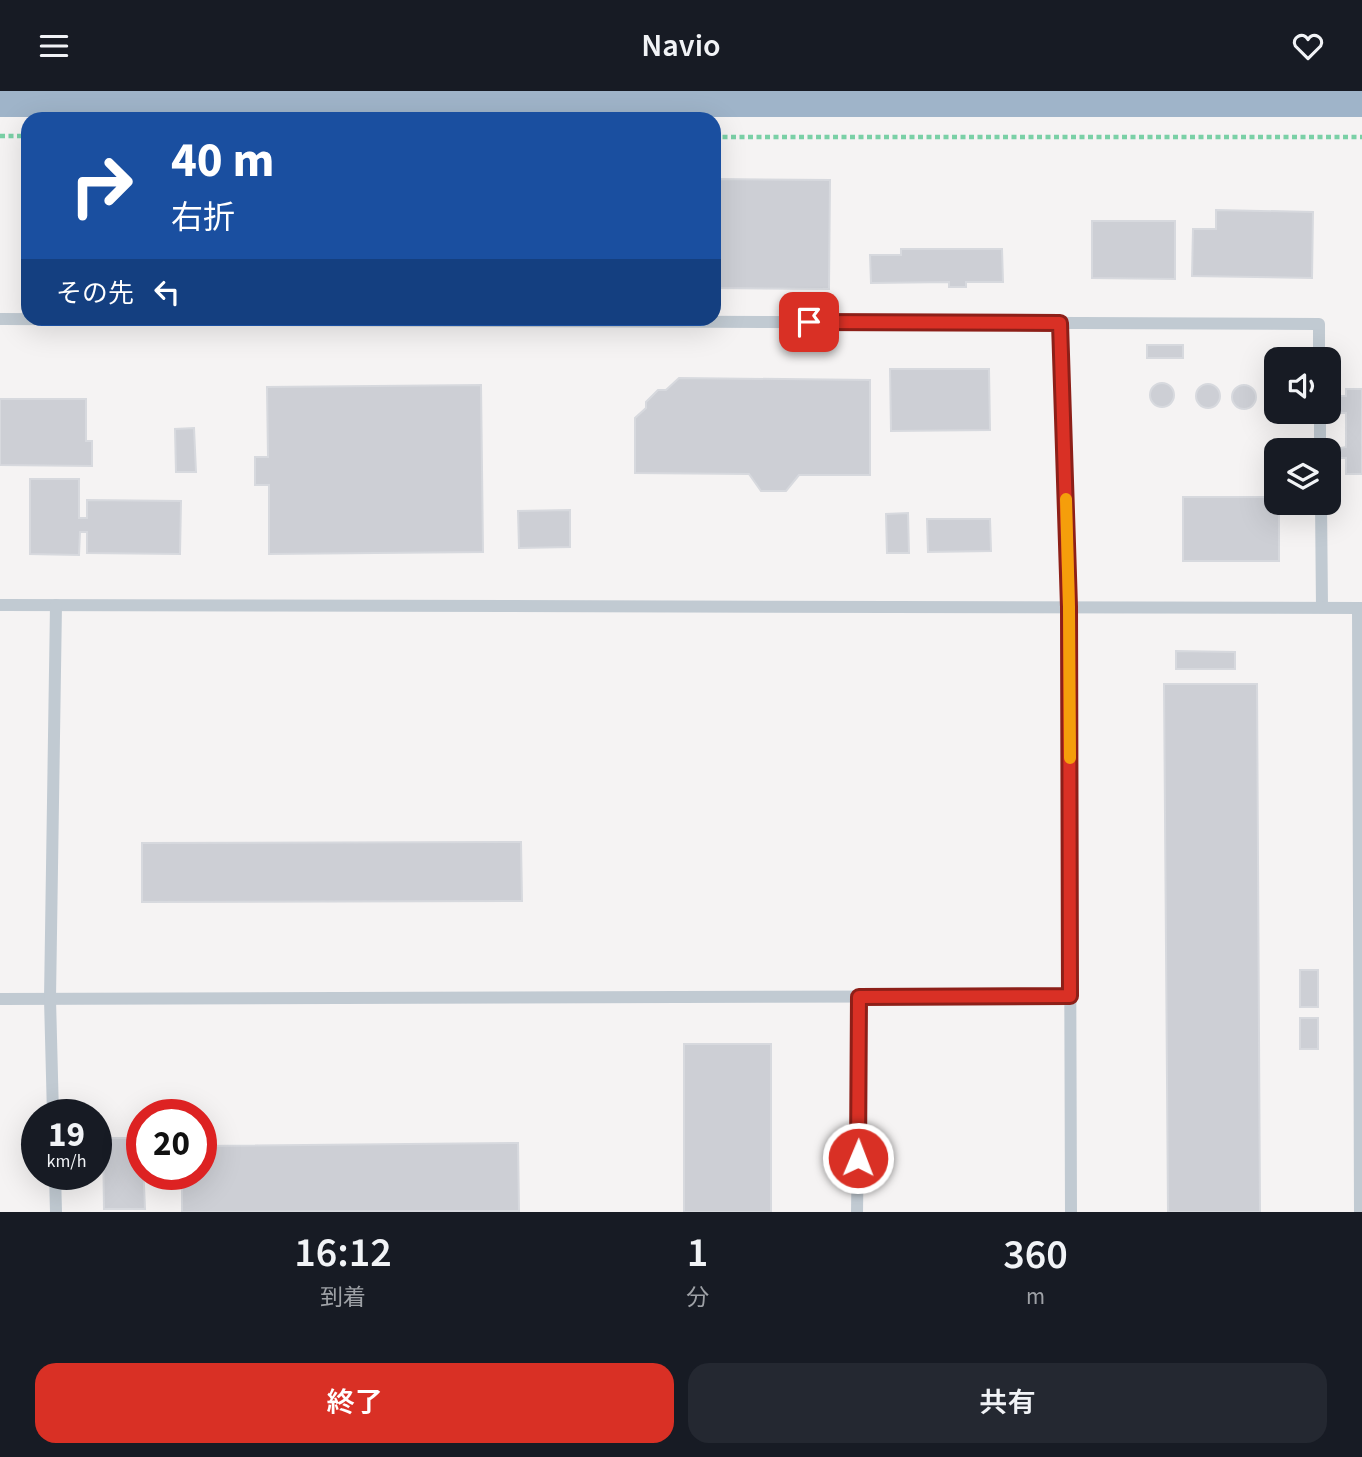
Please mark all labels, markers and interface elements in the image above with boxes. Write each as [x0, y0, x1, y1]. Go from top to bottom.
text: Navio [641, 23, 721, 69]
icon: menu [35, 27, 73, 65]
icon: heart [1289, 27, 1327, 65]
text: 40 m [171, 126, 275, 196]
icon: right [56, 140, 147, 231]
text: 右折 [171, 195, 235, 241]
icon: left [148, 273, 186, 311]
text: その先 [56, 275, 134, 312]
pin [779, 292, 839, 352]
icon: arrive [790, 303, 828, 341]
map controls [1264, 347, 1341, 515]
button: sound [1264, 347, 1341, 424]
button: layers [1264, 438, 1341, 515]
speed limit sign: 20 [126, 1099, 217, 1190]
text: 19 [48, 1110, 85, 1160]
position arrow [821, 1121, 895, 1195]
text: km/h [47, 1149, 86, 1174]
text: 16:12 [294, 1223, 392, 1283]
text: 1 [687, 1223, 708, 1283]
text: 360 [1003, 1225, 1068, 1285]
text: m [1026, 1280, 1045, 1313]
text: 到着 [320, 1281, 366, 1314]
text: 分 [686, 1281, 709, 1314]
button: 終了 [35, 1363, 674, 1443]
button: 共有 [688, 1363, 1327, 1443]

